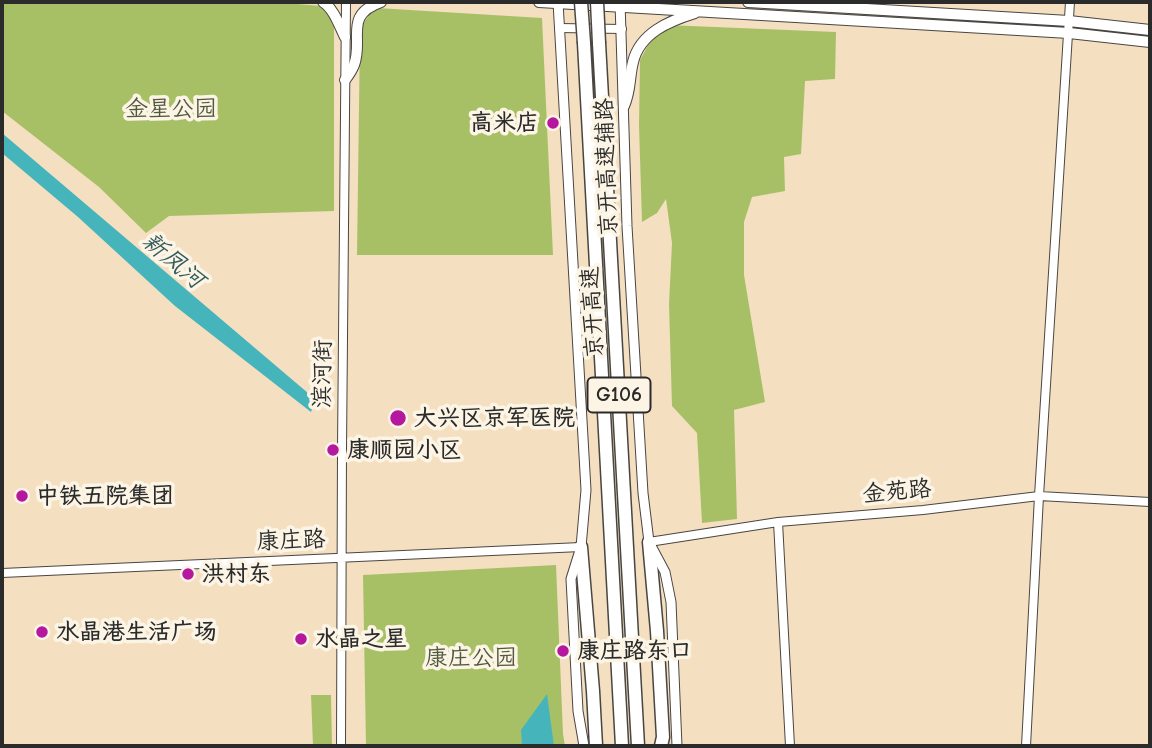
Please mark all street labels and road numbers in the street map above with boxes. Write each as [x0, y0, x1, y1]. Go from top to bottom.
street label: 京开高速辅路 [591, 98, 623, 236]
street label: 京开高速 [577, 265, 609, 359]
street label: 滨河街 [309, 339, 337, 409]
road number: G106 [588, 378, 650, 412]
street label: 金苑路 [861, 475, 933, 509]
street label: 康庄路 [256, 526, 326, 556]

